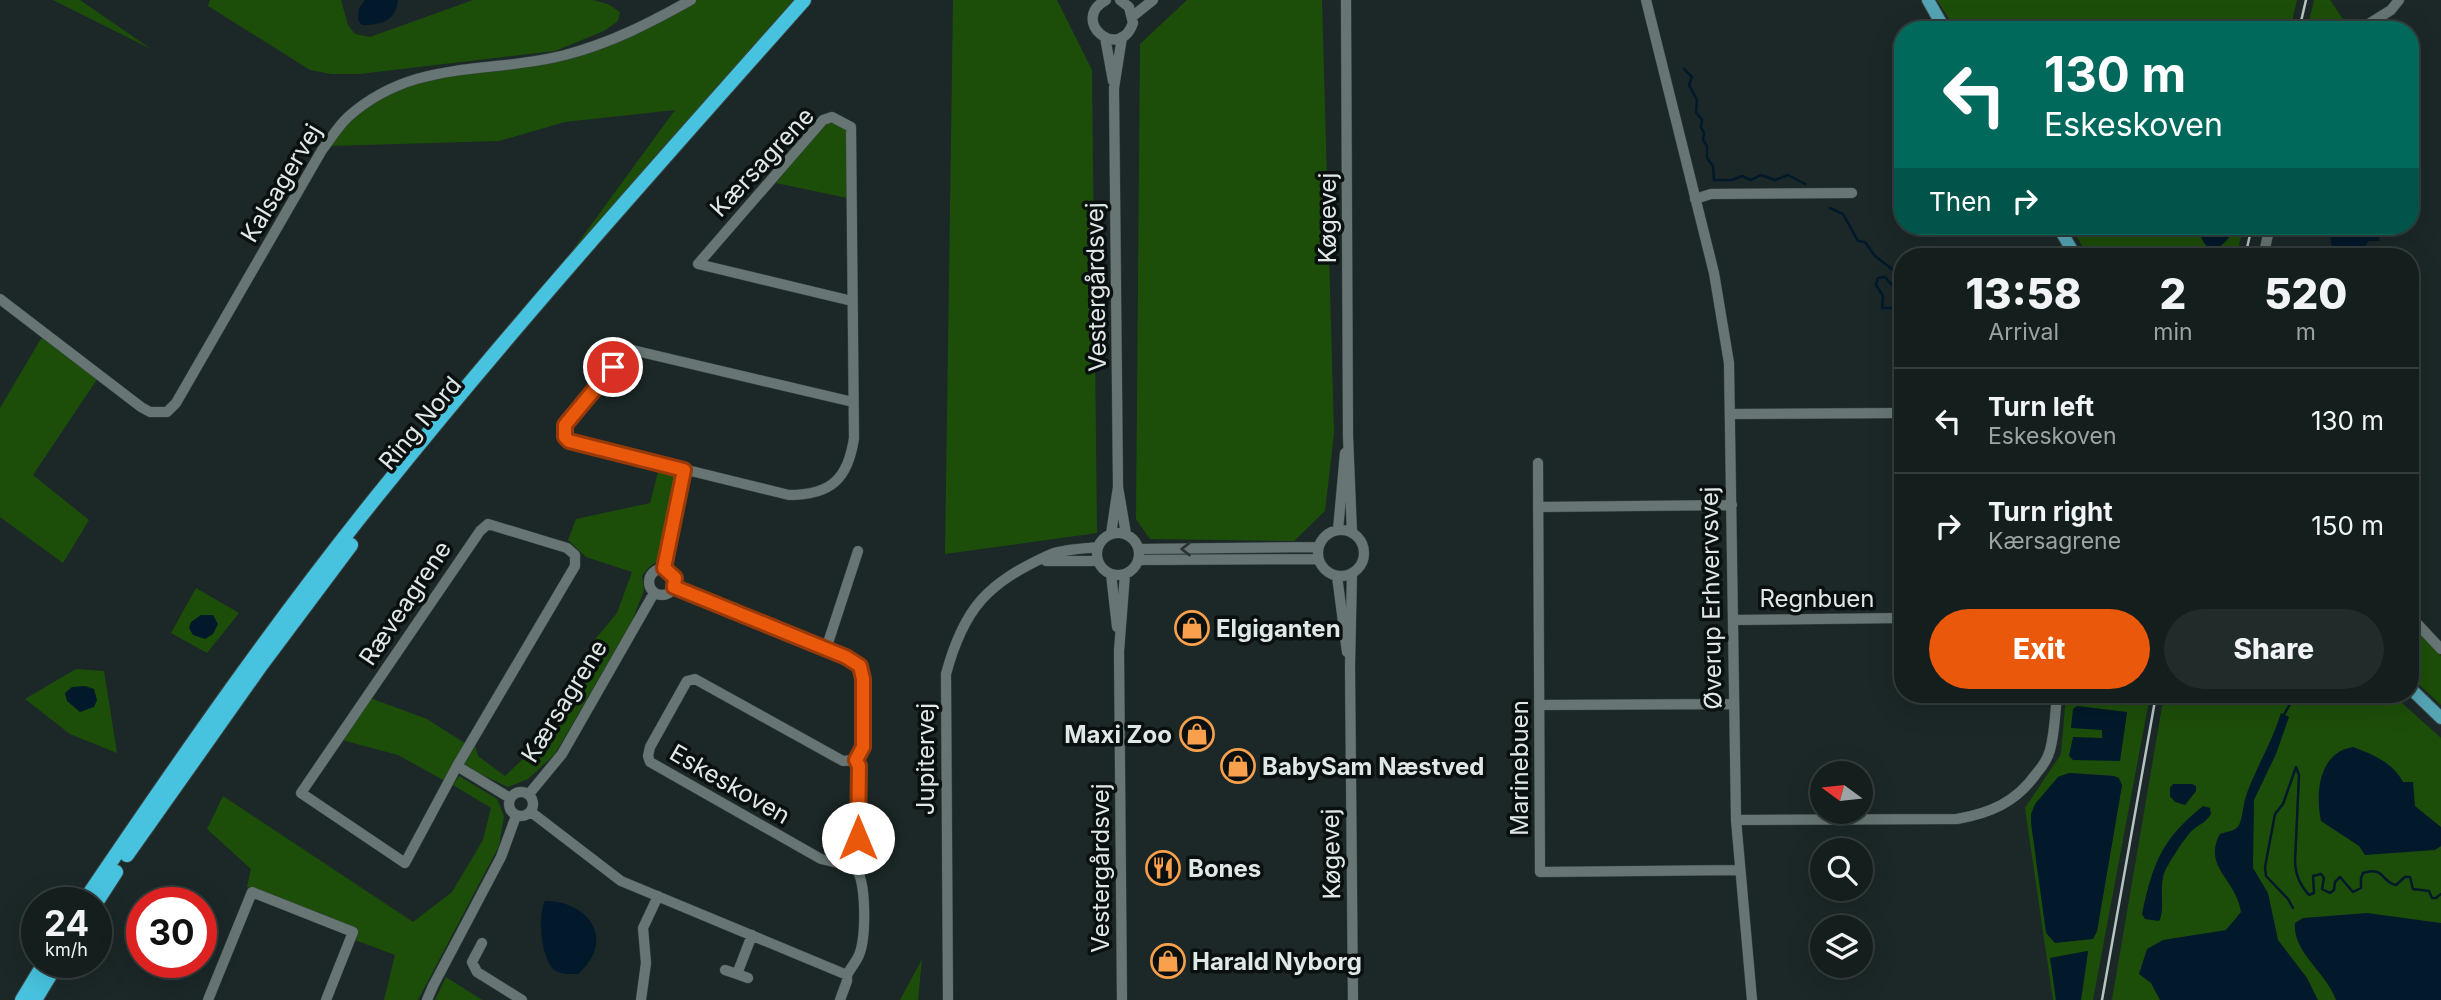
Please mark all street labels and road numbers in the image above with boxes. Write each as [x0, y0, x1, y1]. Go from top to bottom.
street label: Kærsagrene [704, 101, 820, 223]
street label: Kalsagervej [234, 119, 328, 247]
street label: Køgevej [1313, 173, 1342, 263]
street label: Vestergårdsvej [1080, 202, 1112, 372]
street label: Ring Nord [373, 371, 467, 475]
street label: Øverup Erhvervsvej [1695, 486, 1727, 710]
street label: Ræveagrene [353, 535, 457, 671]
street label: Regnbuen [1759, 584, 1875, 613]
street label: Kærsagrene [515, 634, 613, 768]
street label: Marinebuen [1505, 700, 1534, 836]
street label: Jupitervej [911, 703, 940, 815]
street label: Eskeskoven [665, 738, 795, 830]
street label: Vestergårdsvej [1086, 783, 1115, 953]
street label: Køgevej [1316, 808, 1346, 900]

